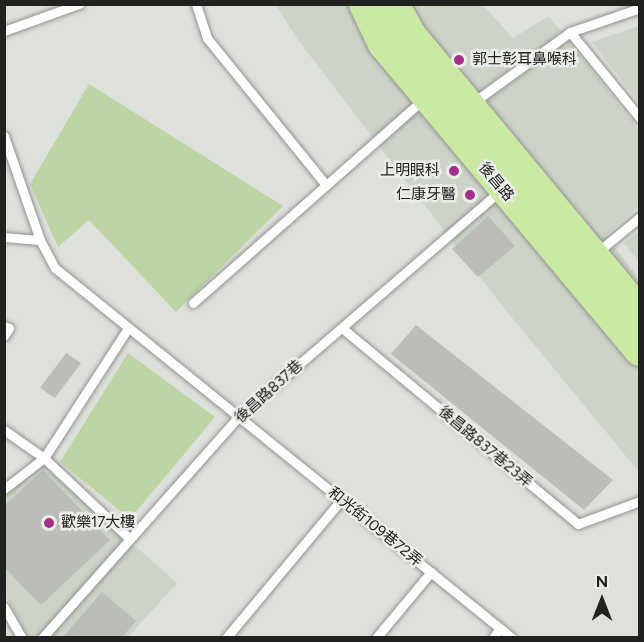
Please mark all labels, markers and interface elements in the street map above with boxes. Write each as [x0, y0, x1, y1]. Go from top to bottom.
marker: 郭士彰耳鼻喉科 [450, 51, 468, 69]
place label: 郭士彰耳鼻喉科 [472, 51, 577, 69]
street label: 後昌路 [475, 159, 517, 205]
place label: 上明眼科 [380, 162, 440, 180]
marker: 上明眼科 [445, 162, 463, 180]
place label: 仁康牙醫 [396, 186, 456, 204]
marker: 仁康牙醫 [461, 186, 479, 204]
street label: 後昌路837巷 [231, 357, 307, 427]
street label: 後昌路837巷23弄 [434, 403, 536, 491]
street label: 和光街109巷72弄 [324, 484, 426, 570]
place label: 歡樂17大樓 [61, 514, 135, 532]
marker: 歡樂17大樓 [42, 516, 56, 530]
north arrow [572, 570, 632, 630]
text: N [596, 572, 608, 591]

